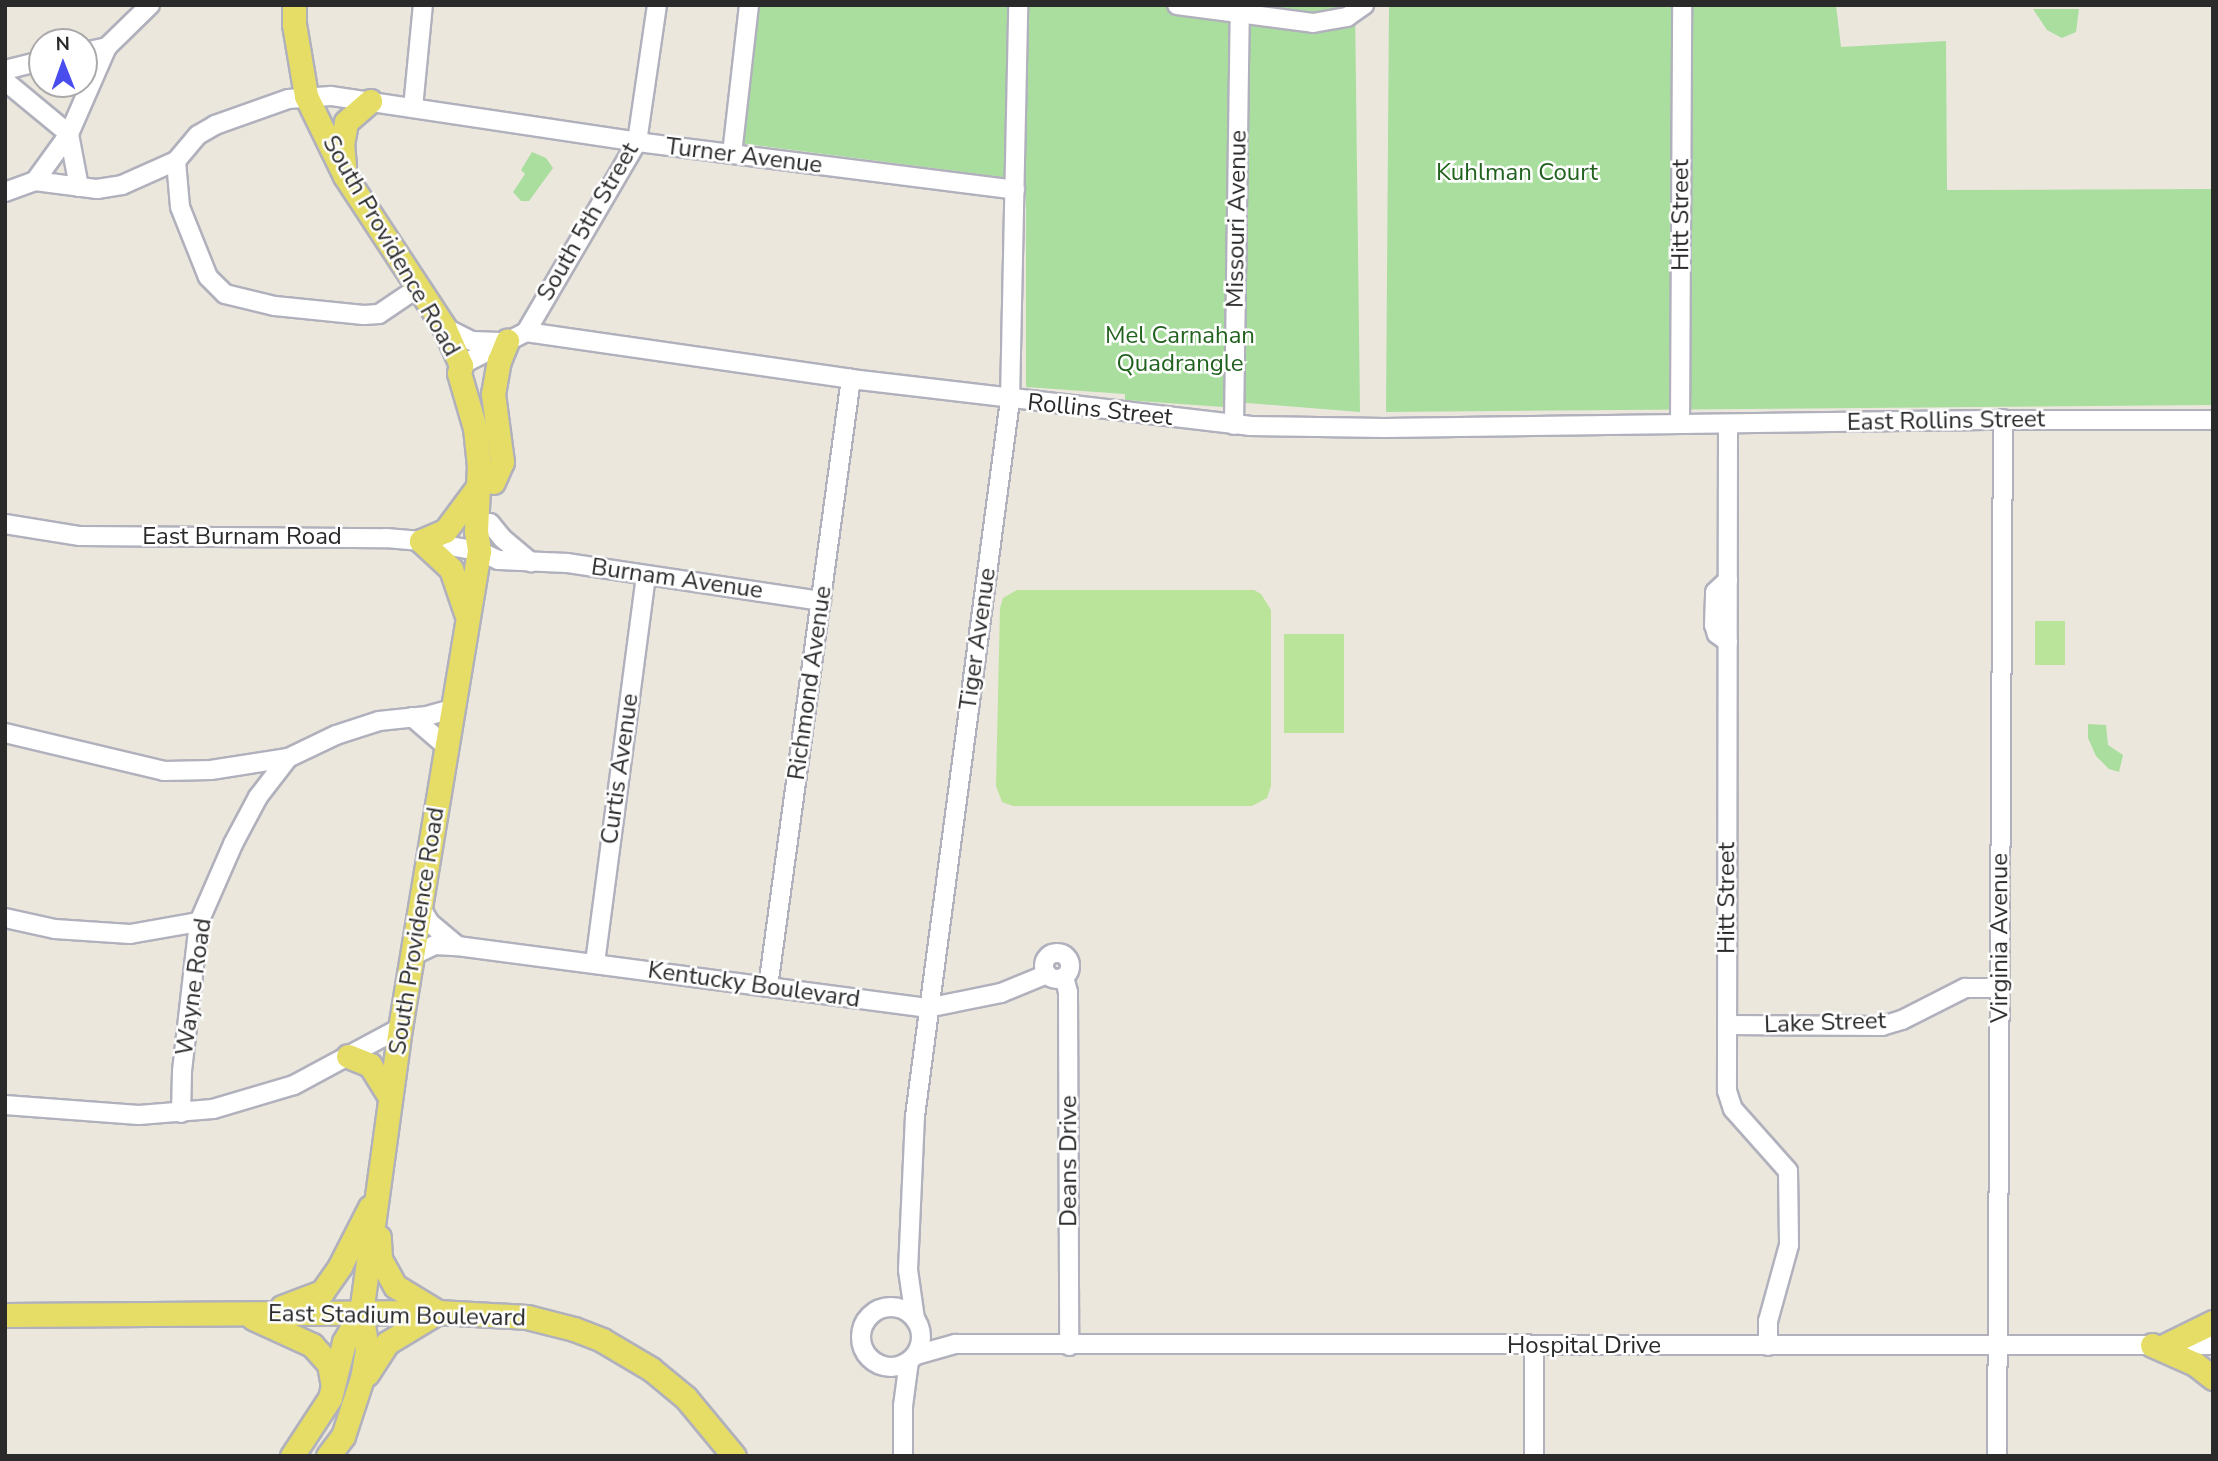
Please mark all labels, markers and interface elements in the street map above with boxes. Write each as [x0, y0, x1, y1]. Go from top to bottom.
north arrow [28, 28, 98, 98]
text: N [55, 31, 70, 57]
street label: South Providence Road [316, 130, 466, 362]
street label: Missouri Avenue [1221, 130, 1253, 308]
street label: Turner Avenue [664, 132, 824, 180]
street label: South 5th Street [531, 138, 645, 306]
park label: Kuhlman Court [1436, 159, 1598, 187]
street label: Hitt Street [1667, 159, 1695, 271]
park label: Mel Carnahan Quadrangle [1105, 322, 1255, 378]
street label: Rollins Street [1026, 388, 1174, 432]
street label: East Rollins Street [1847, 405, 2045, 437]
street label: East Burnam Road [142, 523, 342, 551]
street label: Burnam Avenue [589, 553, 765, 605]
street label: Tiger Avenue [954, 566, 1002, 712]
street label: Richmond Avenue [782, 584, 838, 782]
street label: Curtis Avenue [595, 692, 645, 846]
street label: South Providence Road [383, 805, 451, 1057]
street label: Hitt Street [1713, 842, 1741, 954]
street label: Virginia Avenue [1986, 853, 2014, 1023]
street label: Wayne Road [170, 916, 218, 1058]
street label: Kentucky Boulevard [646, 956, 862, 1014]
street label: Lake Street [1764, 1006, 1886, 1040]
street label: Deans Drive [1055, 1095, 1083, 1227]
street label: East Stadium Boulevard [268, 1299, 526, 1333]
street label: Hospital Drive [1507, 1332, 1661, 1360]

